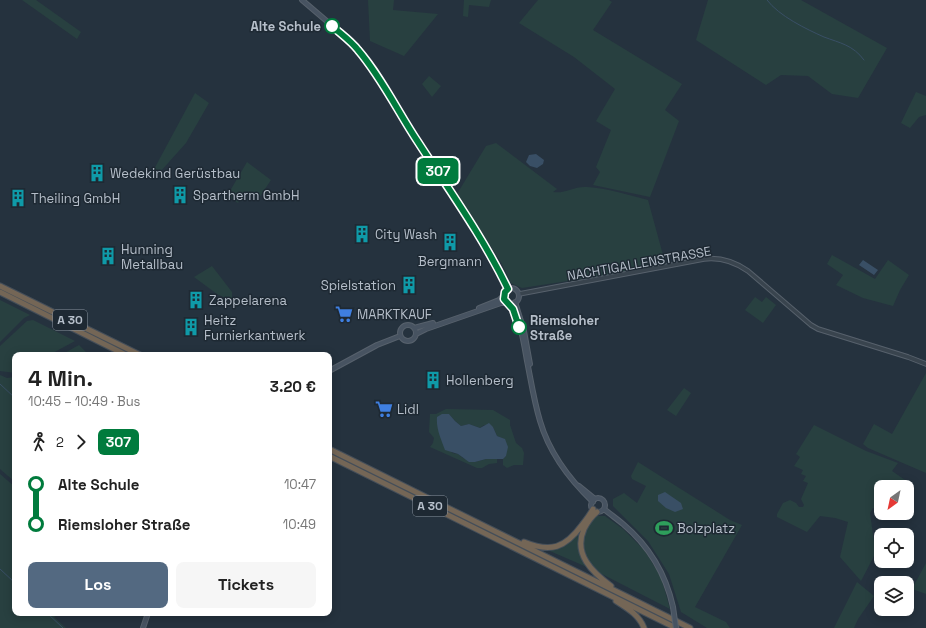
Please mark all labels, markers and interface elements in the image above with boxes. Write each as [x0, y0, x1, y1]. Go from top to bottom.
place label: Alte Schule [250, 18, 321, 35]
marker: Alte Schule [324, 18, 340, 34]
line badge: 307 [415, 158, 461, 184]
text: 307 [425, 162, 451, 180]
building icon: Wedekind Gerüstbau [87, 163, 107, 183]
place label: Wedekind Gerüstbau [110, 165, 240, 182]
building icon: Spartherm GmbH [170, 185, 190, 205]
place label: Spartherm GmbH [193, 187, 299, 204]
building icon: Theiling GmbH [8, 188, 28, 208]
place label: Theiling GmbH [31, 190, 120, 207]
building icon: City Wash [352, 224, 372, 244]
place label: City Wash [375, 226, 437, 243]
building icon: Bergmann [440, 232, 460, 252]
place label: Hunning Metallbau [121, 241, 183, 273]
street label: NACHTIGALLENSTRASSE [566, 242, 713, 285]
building icon: Hunning Metallbau [98, 246, 118, 266]
place label: Bergmann [418, 253, 482, 270]
building icon: Spielstation [399, 275, 419, 295]
place label: Spielstation [321, 277, 396, 294]
building icon: Zappelarena [186, 290, 206, 310]
place label: Zappelarena [209, 292, 287, 309]
supermarket icon: MARKTKAUF [334, 304, 354, 324]
place label: MARKTKAUF [357, 306, 432, 323]
road number: A 30 [53, 310, 87, 330]
place label: Heitz Furnierkantwerk [204, 312, 306, 344]
place label: Riemsloher Straße [530, 312, 599, 344]
building icon: Heitz Furnierkantwerk [181, 317, 201, 337]
marker: Riemsloher Straße [511, 319, 527, 335]
text: 4 Min. [28, 364, 93, 392]
building icon: Hollenberg [423, 370, 443, 390]
place label: Hollenberg [446, 372, 514, 389]
text: 3.20 € [270, 377, 316, 396]
text: 10:45 – 10:49 · Bus [28, 393, 140, 410]
supermarket icon: Lidl [374, 399, 394, 419]
place label: Lidl [397, 401, 419, 418]
icon: walk [28, 431, 50, 453]
icon: forward [70, 431, 92, 453]
text: 307 [106, 433, 131, 451]
text: 2 [56, 434, 64, 451]
text: Alte Schule [58, 475, 139, 494]
text: 10:47 [284, 476, 316, 493]
north arrow [874, 480, 914, 520]
map controls [874, 480, 914, 616]
road number: A 30 [413, 496, 447, 516]
text: Riemsloher Straße [58, 515, 190, 534]
text: 10:49 [283, 516, 316, 533]
sports icon: Bolzplatz [654, 518, 674, 538]
place label: Bolzplatz [677, 520, 735, 537]
button: locate [874, 528, 914, 568]
button: Los [28, 562, 168, 608]
button: Tickets [176, 562, 316, 608]
button: layers [874, 576, 914, 616]

